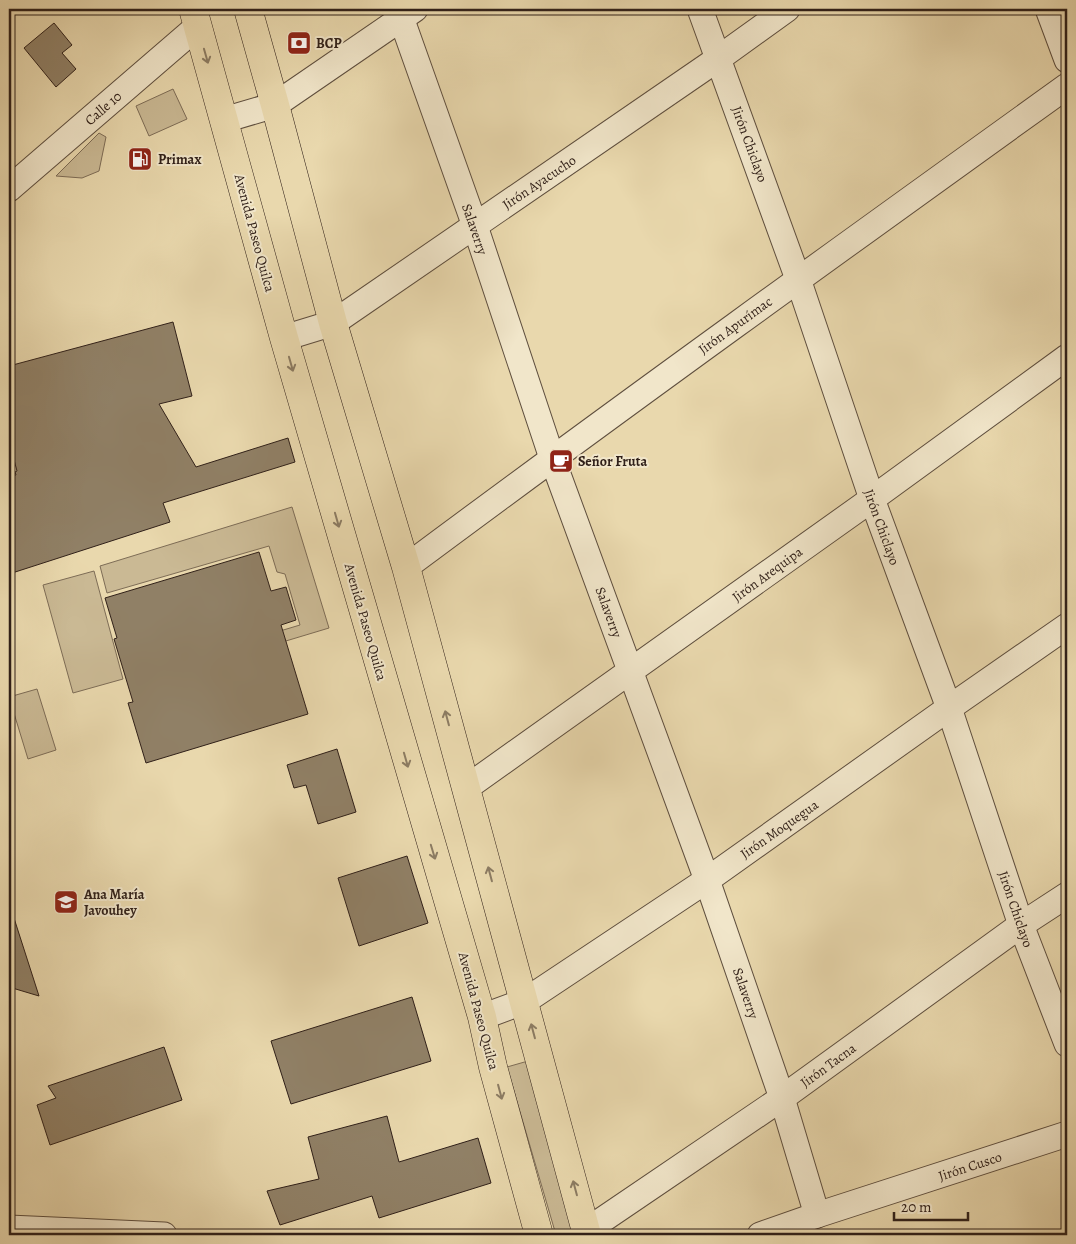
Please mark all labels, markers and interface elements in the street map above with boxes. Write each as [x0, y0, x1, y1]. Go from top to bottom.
bank icon: BCP [286, 30, 312, 56]
place label: BCP [316, 34, 341, 53]
one-way arrow [202, 47, 211, 63]
street label: Calle 10 [81, 87, 126, 130]
street label: Jirón Chiclayo [727, 103, 772, 185]
fuel station icon: Primax [127, 146, 153, 172]
place label: Primax [158, 150, 201, 169]
street label: Jirón Ayacucho [499, 151, 580, 214]
street label: Avenida Paseo Quilca [229, 171, 280, 295]
street label: Salaverry [457, 201, 492, 258]
street label: Jirón Apurímac [694, 292, 776, 359]
one-way arrow [287, 356, 297, 372]
cafe icon: Señor Fruta [548, 448, 574, 474]
place label: Señor Fruta [578, 452, 647, 471]
street label: Jirón Chiclayo [859, 486, 904, 568]
one-way arrow [332, 512, 342, 528]
street label: Jirón Arequipa [728, 542, 807, 606]
street label: Avenida Paseo Quilca [339, 560, 391, 683]
street label: Salaverry [591, 584, 627, 641]
one-way arrow [442, 710, 451, 726]
one-way arrow [402, 752, 412, 768]
street label: Jirón Moquegua [736, 795, 823, 863]
one-way arrow [429, 843, 439, 859]
one-way arrow [484, 867, 494, 883]
street label: Jirón Chiclayo [994, 868, 1037, 950]
place label: Ana María Javouhey [83, 885, 145, 920]
school or university icon: Ana María Javouhey [53, 889, 79, 915]
street label: Avenida Paseo Quilca [453, 949, 504, 1073]
street label: Salaverry [728, 965, 763, 1022]
one-way arrow [527, 1024, 537, 1040]
street label: Jirón Tacna [797, 1038, 860, 1092]
one-way arrow [496, 1084, 506, 1100]
street label: Jirón Cusco [936, 1147, 1004, 1186]
one-way arrow [570, 1181, 579, 1197]
scale bar [894, 1189, 967, 1221]
text: 20 m [901, 1197, 932, 1217]

